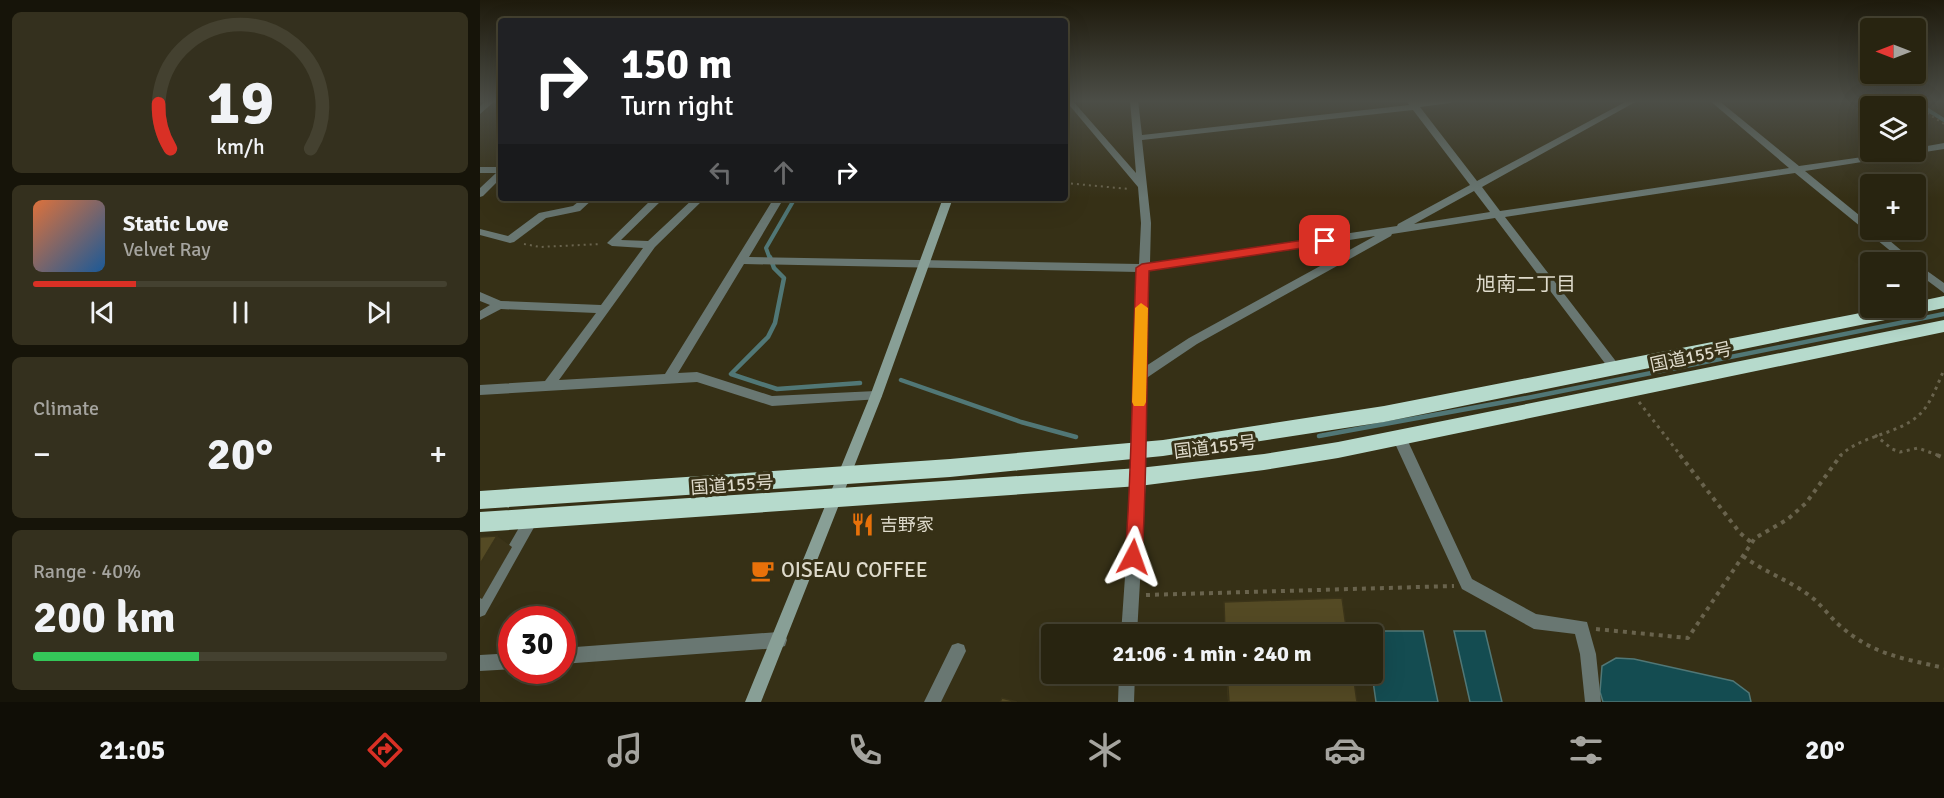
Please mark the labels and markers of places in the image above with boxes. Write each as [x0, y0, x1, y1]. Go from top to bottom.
pin [1299, 215, 1350, 266]
restaurant icon: 吉野家 [849, 512, 875, 538]
place label: 吉野家 [880, 514, 934, 536]
cafe icon: OISEAU COFFEE [750, 557, 776, 583]
place label: OISEAU COFFEE [781, 557, 928, 583]

